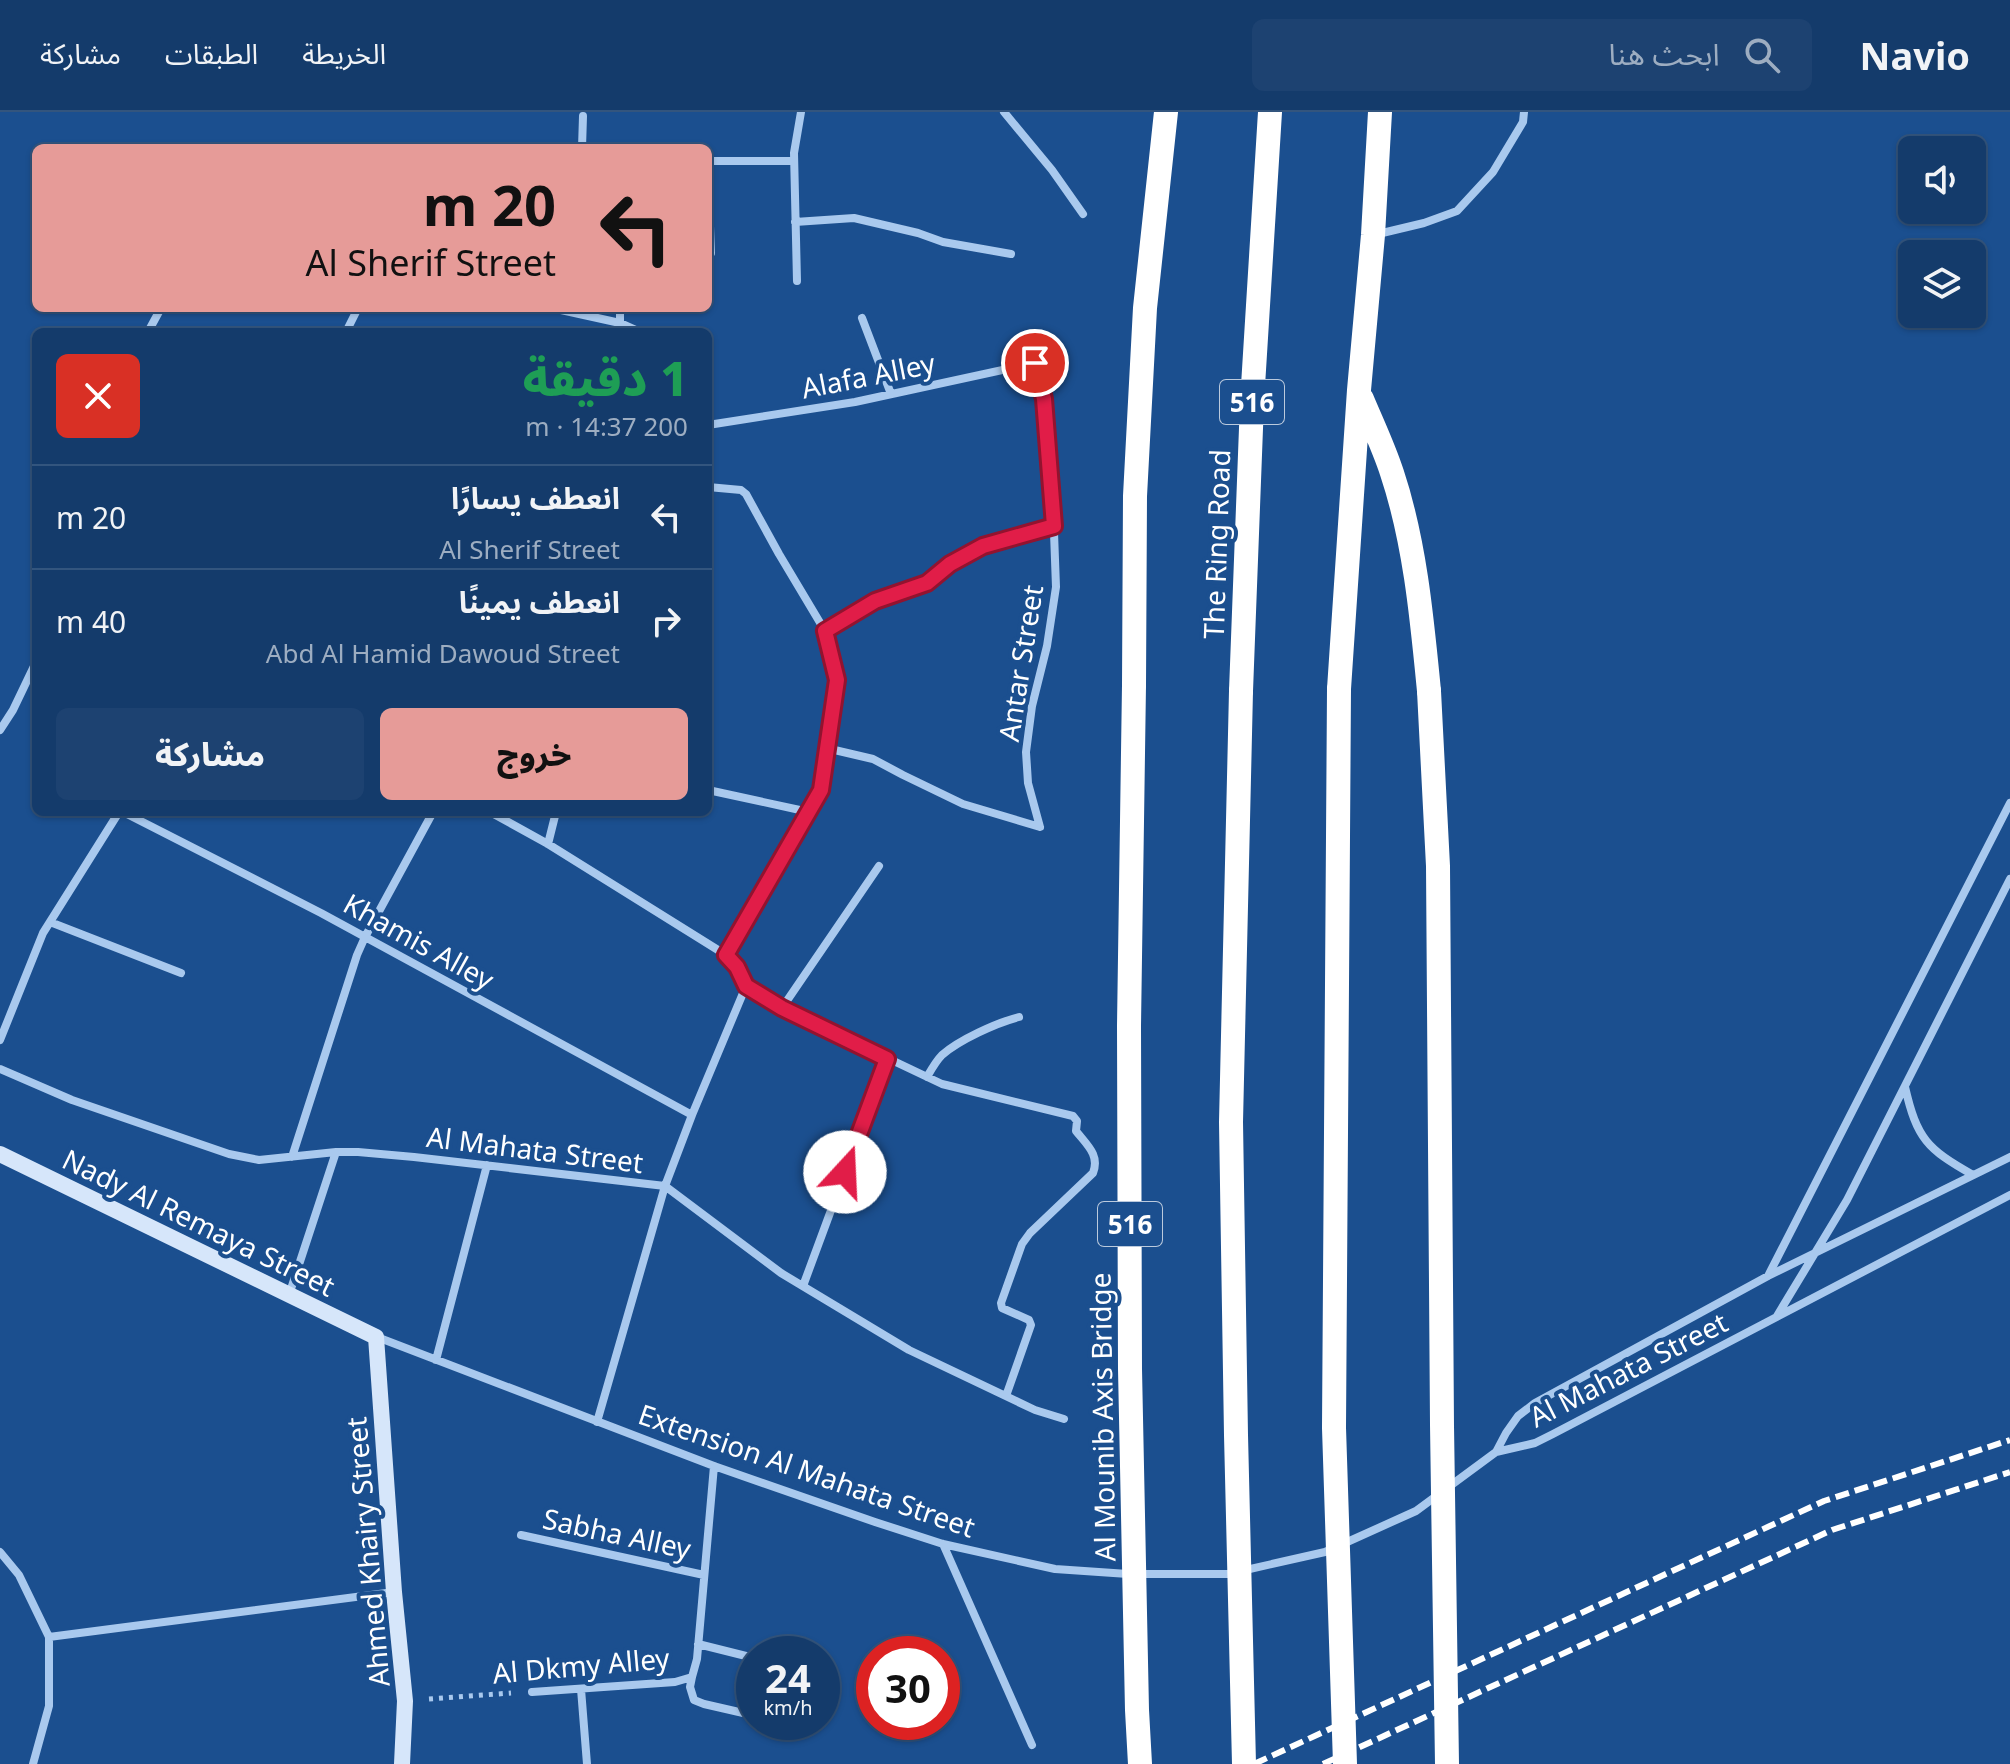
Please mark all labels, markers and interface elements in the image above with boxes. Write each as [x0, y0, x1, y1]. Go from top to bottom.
search box [1252, 19, 1812, 91]
text: Navio [1860, 29, 1970, 81]
text: ابحث هنا [1608, 33, 1720, 74]
icon: search [1740, 33, 1784, 77]
text: مشاركة [40, 34, 121, 72]
text: الطبقات [165, 34, 258, 72]
text: الخريطة [302, 34, 386, 72]
map controls [1898, 136, 1986, 328]
button: sound [1898, 136, 1986, 224]
text: 20 m [423, 166, 556, 242]
icon: left [584, 176, 688, 280]
text: Al Sherif Street [306, 238, 556, 287]
button: layers [1898, 240, 1986, 328]
pin [1001, 329, 1069, 397]
icon: arrive [1013, 341, 1057, 385]
street label: Alafa Alley [798, 343, 939, 407]
text: 1 دقيقة [522, 345, 688, 410]
button: close [56, 354, 140, 438]
road number: 516 [1220, 380, 1284, 424]
text: 200 m · 14:37 [525, 408, 688, 444]
street label: The Ring Road [1194, 449, 1238, 639]
text: انعطف يسارًا [451, 477, 620, 518]
icon: left [644, 495, 688, 539]
text: 20 m [56, 497, 126, 538]
text: Al Sherif Street [439, 531, 620, 567]
text: انعطف يمينًا [459, 581, 620, 622]
street label: Antar Street [989, 582, 1051, 744]
icon: right [644, 599, 688, 643]
text: 40 m [56, 601, 126, 642]
text: Abd Al Hamid Dawoud Street [266, 635, 620, 671]
button: مشاركة [56, 708, 364, 800]
button: خروج [380, 708, 688, 800]
street label: Khamis Alley [337, 884, 502, 998]
street label: Al Mahata Street [425, 1117, 645, 1181]
position arrow [803, 1130, 887, 1214]
street label: Nady Al Remaya Street [56, 1139, 342, 1305]
road number: 516 [1098, 1202, 1162, 1246]
street label: Al Mounib Axis Bridge [1080, 1272, 1124, 1562]
street label: Al Mahata Street [1522, 1303, 1734, 1435]
street label: Extension Al Mahata Street [634, 1394, 980, 1546]
street label: Ahmed Khairy Street [336, 1416, 398, 1688]
street label: Sabha Alley [539, 1499, 695, 1567]
speed limit sign: 30 [856, 1636, 960, 1740]
street label: Al Dkmy Alley [491, 1638, 672, 1692]
text: 24 [765, 1650, 811, 1705]
text: km/h [763, 1694, 813, 1721]

